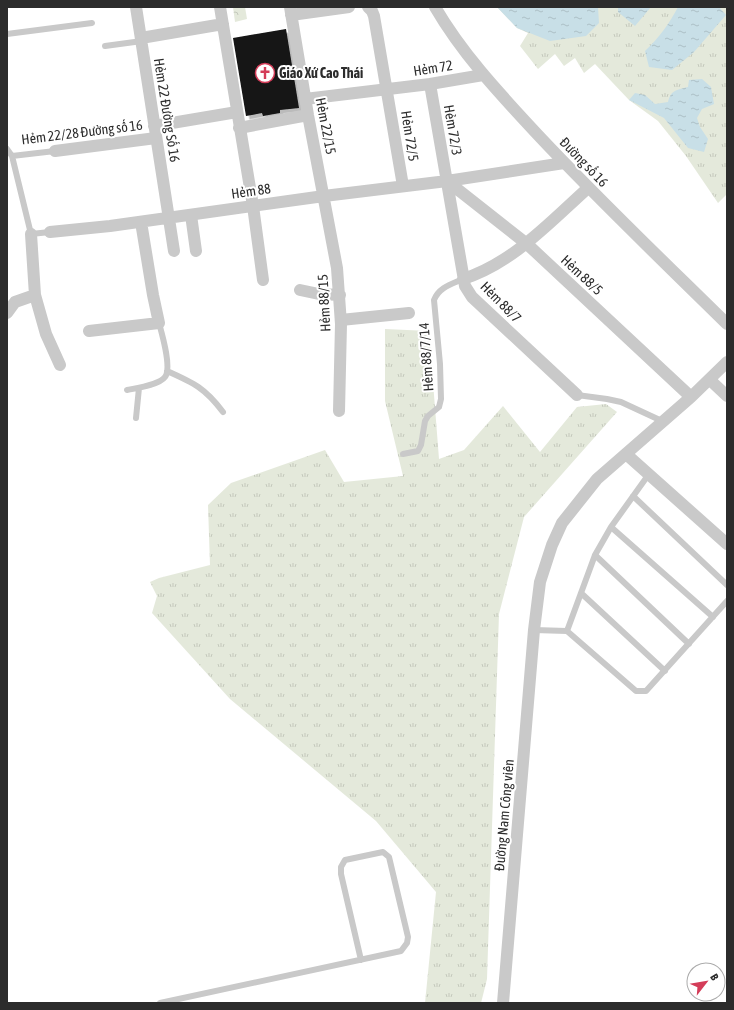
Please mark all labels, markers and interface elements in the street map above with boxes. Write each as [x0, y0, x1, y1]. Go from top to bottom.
street label: Hẻm 22 Đường Số 16 [151, 57, 184, 164]
street label: Hẻm 72 [412, 57, 454, 79]
church icon: Giáo Xứ Cao Thái [254, 62, 276, 84]
place label: Giáo Xứ Cao Thái [279, 65, 363, 81]
street label: Hẻm 22/15 [313, 96, 339, 156]
street label: Hẻm 72/3 [441, 104, 465, 156]
street label: Hẻm 72/5 [398, 110, 422, 162]
street label: Hẻm 22/28 Đường số 16 [20, 116, 144, 147]
street label: Đường số 16 [557, 133, 612, 190]
street label: Hẻm 88 [230, 180, 272, 202]
street label: Hẻm 88/5 [558, 252, 606, 298]
street label: Hẻm 88/15 [315, 274, 333, 332]
street label: Hẻm 88/7 [477, 278, 525, 326]
street label: Hẻm 88/7/14 [416, 322, 436, 392]
street label: Đường Nam Công viên [491, 758, 517, 872]
north arrow [686, 962, 726, 1002]
text: B [708, 972, 721, 983]

